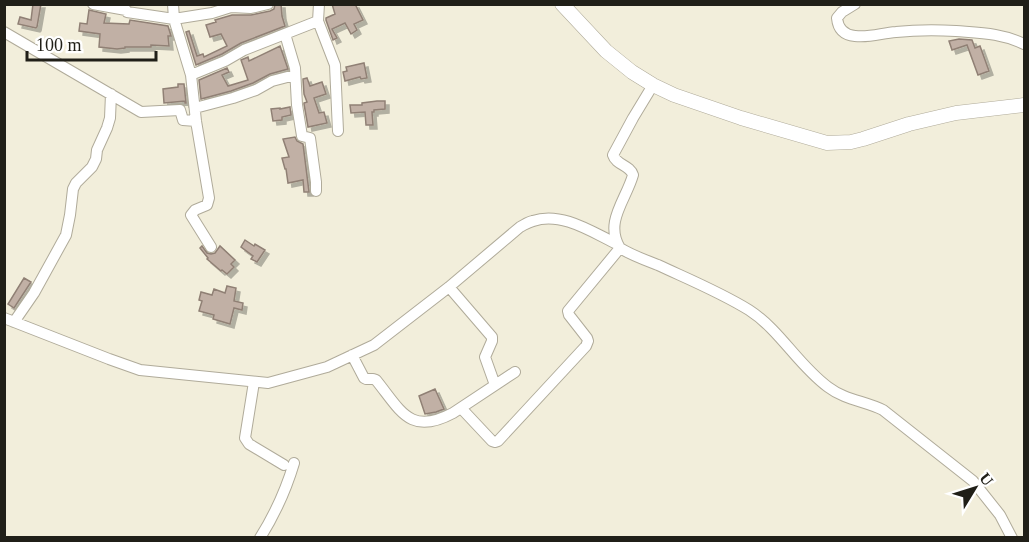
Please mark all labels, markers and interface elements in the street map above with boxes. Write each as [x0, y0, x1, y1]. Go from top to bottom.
scale bar [27, 24, 156, 62]
text: 100 m [36, 35, 82, 55]
north arrow [945, 458, 1005, 518]
text: U [976, 469, 997, 489]

